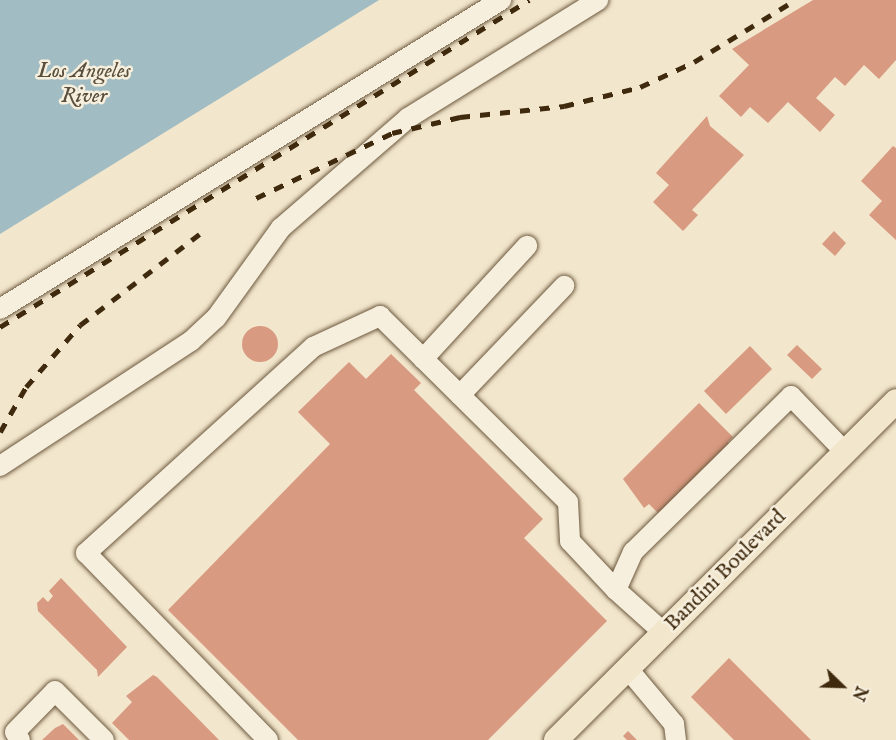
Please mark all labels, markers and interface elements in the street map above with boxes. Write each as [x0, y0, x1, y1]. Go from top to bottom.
water label: Los Angeles River [37, 58, 131, 110]
street label: Bandini Boulevard [660, 505, 792, 637]
north arrow [812, 656, 872, 716]
text: N [847, 683, 870, 703]

